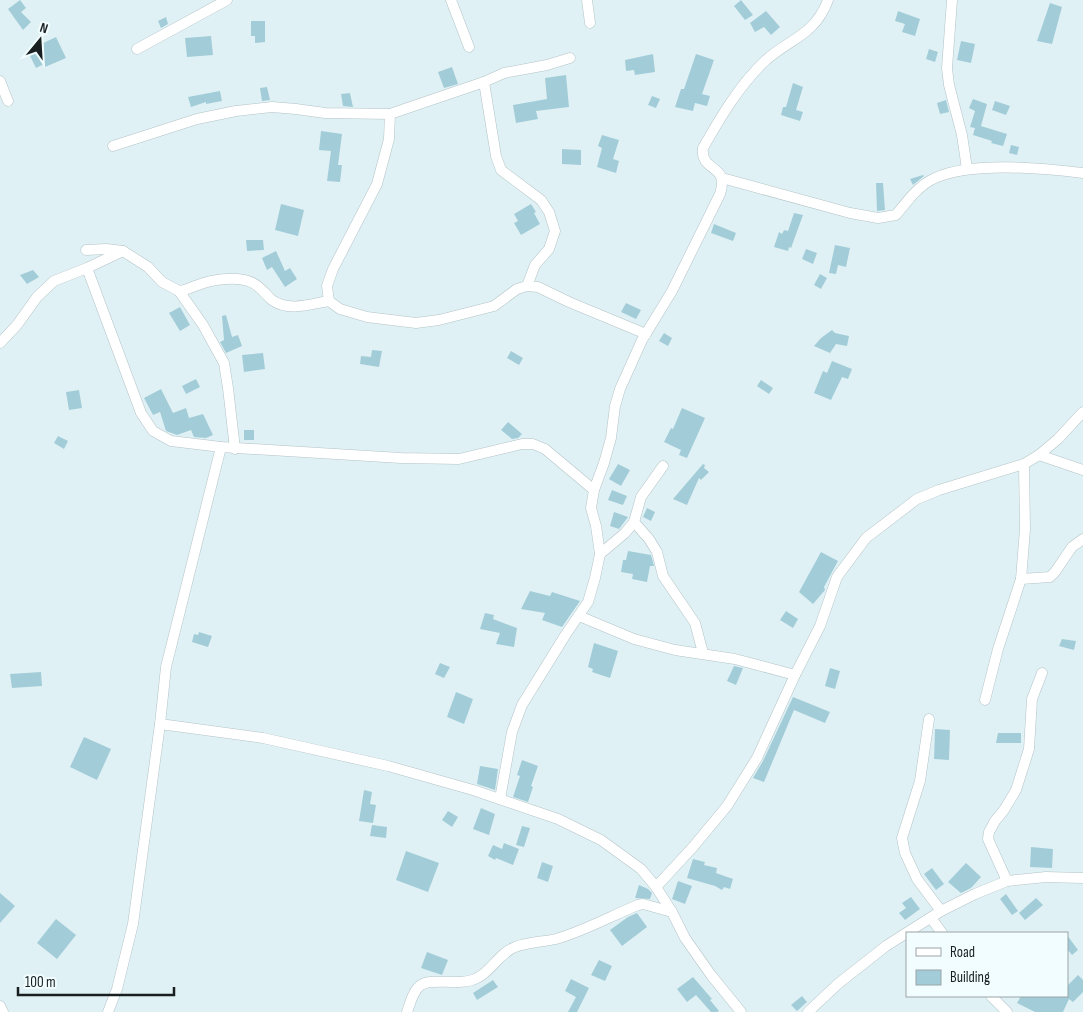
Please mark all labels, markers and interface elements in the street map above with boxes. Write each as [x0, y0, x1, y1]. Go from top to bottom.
north arrow [15, 15, 65, 65]
text: N [38, 19, 50, 37]
legend [906, 932, 1068, 997]
text: Road [950, 943, 975, 962]
scale bar [18, 964, 174, 996]
text: Building [950, 968, 990, 987]
text: 100 m [25, 973, 56, 992]

